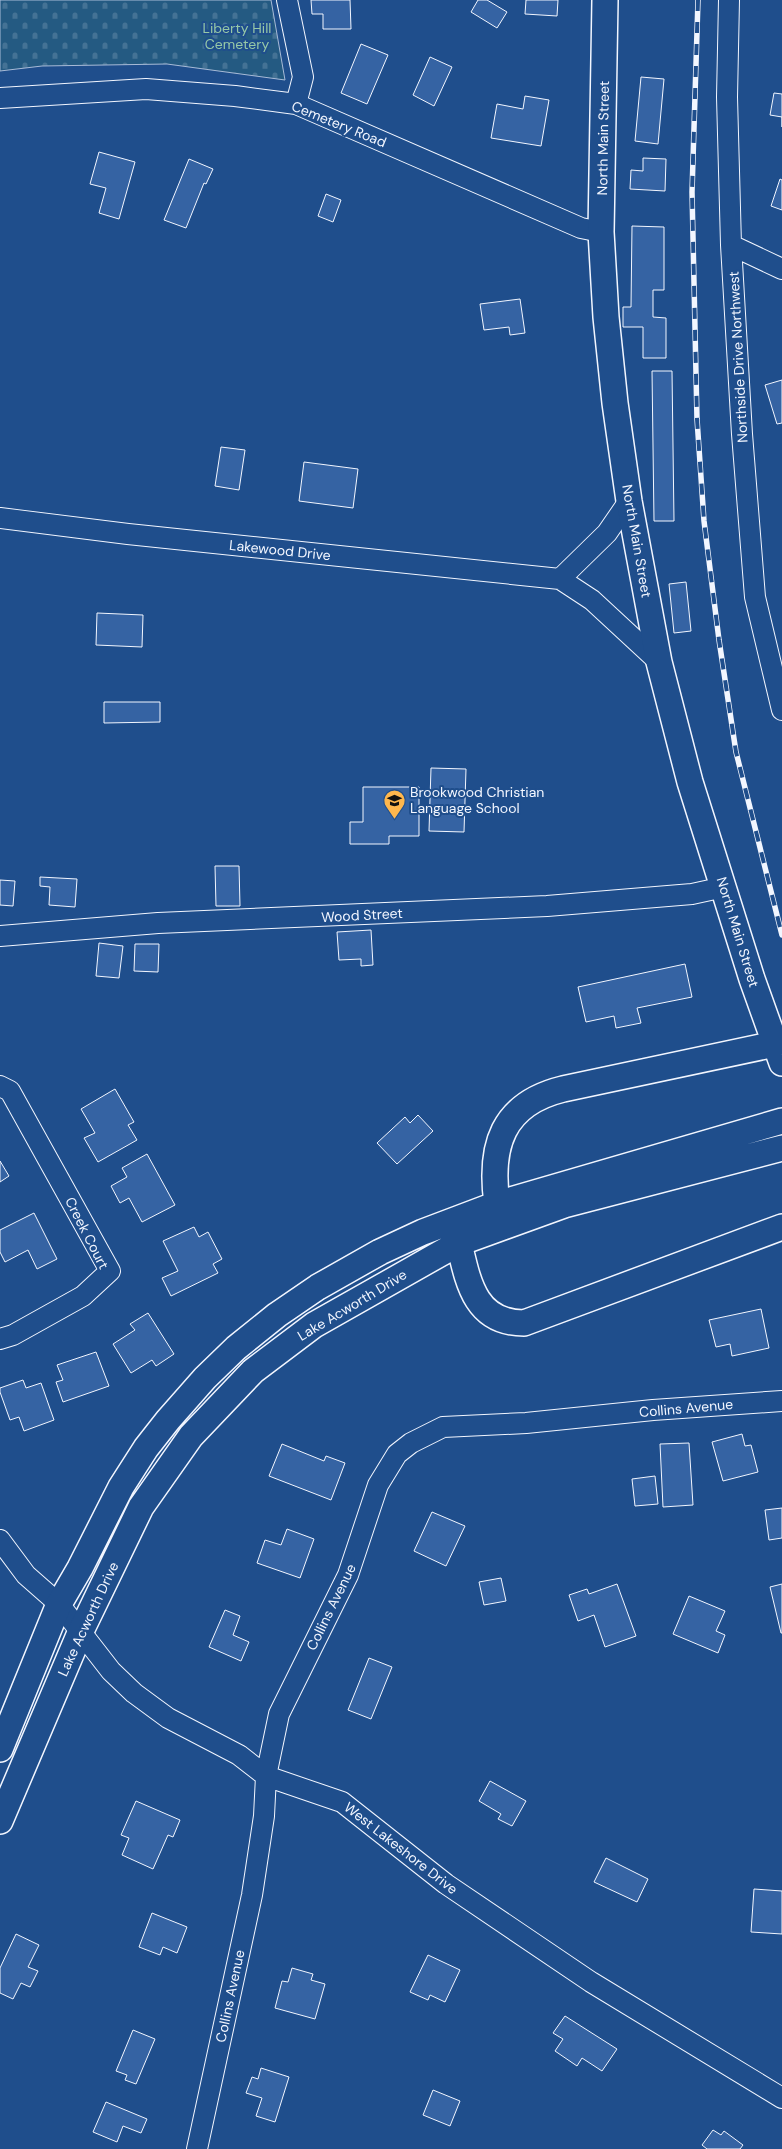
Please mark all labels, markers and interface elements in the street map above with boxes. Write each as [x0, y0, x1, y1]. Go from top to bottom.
park label: Liberty Hill Cemetery [203, 19, 271, 53]
street label: North Main Street [593, 81, 613, 195]
street label: Cemetery Road [289, 97, 389, 151]
street label: Northside Drive Northwest [725, 271, 751, 443]
street label: North Main Street [618, 483, 656, 599]
street label: Lakewood Drive [228, 536, 332, 564]
place label: Brookwood Christian Language School [410, 783, 544, 817]
school or university icon: Brookwood Christian Language School [382, 788, 406, 819]
street label: North Main Street [713, 875, 763, 989]
street label: Wood Street [321, 904, 403, 926]
street label: Creek Court [61, 1194, 113, 1272]
street label: Lake Acworth Drive [294, 1265, 410, 1345]
street label: Collins Avenue [638, 1395, 734, 1421]
street label: Lake Acworth Drive [54, 1559, 122, 1679]
street label: Collins Avenue [302, 1561, 360, 1653]
street label: West Lakeshore Drive [341, 1798, 461, 1898]
street label: Collins Avenue [211, 1948, 249, 2044]

